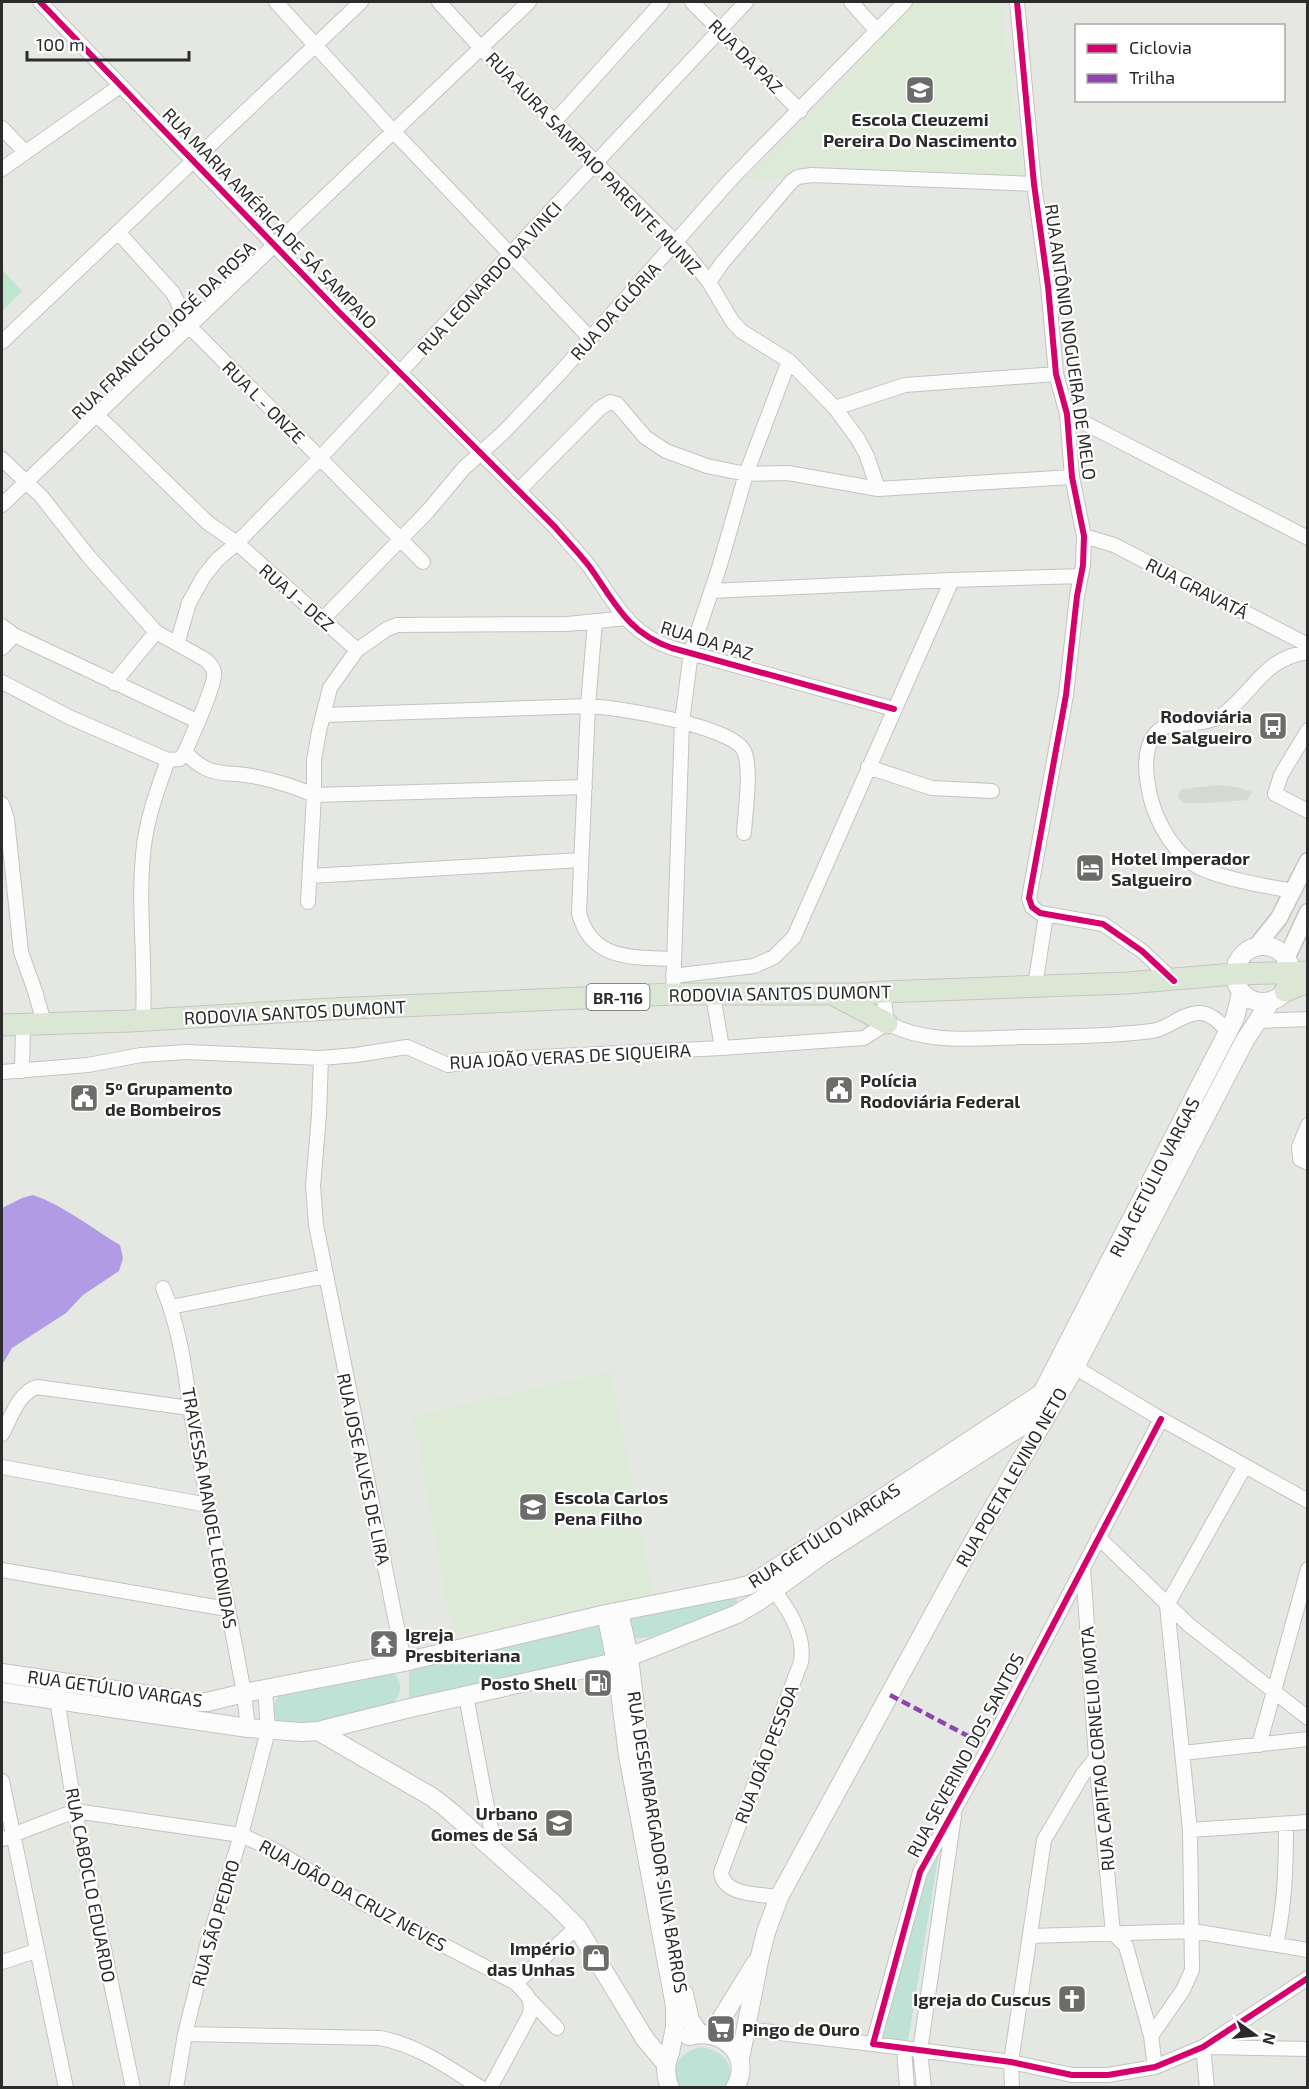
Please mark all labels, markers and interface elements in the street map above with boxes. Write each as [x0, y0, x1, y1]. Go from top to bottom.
street label: RUA DA PAZ [704, 14, 788, 98]
scale bar [27, 24, 189, 62]
legend [1075, 24, 1285, 102]
text: 100 m [36, 33, 85, 55]
text: Ciclovia [1129, 36, 1192, 58]
street label: RUA AURA SAMPAIO PARENTE MUNIZ [482, 47, 706, 279]
text: Trilha [1129, 66, 1175, 88]
school or university icon: Escola Cleuzemi Pereira Do Nascimento [904, 74, 936, 106]
street label: RUA MARIA AMÉRICA DE SÁ SAMPAIO [158, 103, 382, 333]
place label: Escola Cleuzemi Pereira Do Nascimento [823, 108, 1017, 151]
street label: RUA LEONARDO DA VINCI [412, 197, 566, 359]
street label: RUA ANTÔNIO NOGUEIRA DE MELO [1041, 203, 1101, 481]
street label: RUA FRANCISCO JOSÉ DA ROSA [67, 236, 260, 424]
street label: RUA DA GLÓRIA [565, 257, 665, 364]
street label: RUA L - ONZE [218, 356, 310, 448]
street label: RUA GRAVATÁ [1142, 553, 1253, 624]
street label: RUA J - DEZ [255, 559, 339, 635]
street label: RUA DA PAZ [658, 615, 756, 665]
place label: Rodoviária de Salgueiro [1146, 705, 1252, 748]
bus stop icon: Rodoviária de Salgueiro [1257, 710, 1289, 742]
place label: Hotel Imperador Salgueiro [1111, 847, 1250, 890]
hotel icon: Hotel Imperador Salgueiro [1074, 852, 1106, 884]
street label: RODOVIA SANTOS DUMONT [668, 980, 892, 1006]
road number: BR-116 [586, 984, 650, 1010]
street label: RODOVIA SANTOS DUMONT [183, 995, 407, 1029]
street label: RUA JOÃO VERAS DE SIQUEIRA [449, 1039, 692, 1073]
place label: Polícia Rodoviária Federal [860, 1069, 1020, 1112]
public building icon: Polícia Rodoviária Federal [823, 1074, 855, 1106]
place label: 5º Grupamento de Bombeiros [105, 1077, 233, 1120]
public building icon: 5º Grupamento de Bombeiros [68, 1082, 100, 1114]
street label: RUA GETÚLIO VARGAS [1104, 1093, 1204, 1261]
street label: RUA JOSE ALVES DE LIRA [333, 1371, 395, 1568]
street label: RUA POETA LEVINO NETO [951, 1383, 1071, 1571]
street label: TRAVESSA MANOEL LEONIDAS [178, 1386, 242, 1630]
street label: RUA GETÚLIO VARGAS [744, 1478, 904, 1592]
place label: Escola Carlos Pena Filho [554, 1486, 668, 1529]
school or university icon: Escola Carlos Pena Filho [517, 1491, 549, 1523]
place label: Igreja Presbiteriana [405, 1623, 521, 1666]
street label: RUA CAPITAO CORNELIO MOTA [1075, 1625, 1119, 1872]
temple icon: Igreja Presbiteriana [368, 1628, 400, 1660]
street label: RUA SEVERINO DOS SANTOS [902, 1649, 1028, 1861]
street label: RUA GETÚLIO VARGAS [26, 1665, 204, 1711]
fuel station icon: Posto Shell [582, 1667, 614, 1699]
place label: Posto Shell [481, 1672, 577, 1694]
street label: RUA JOÃO PESSOA [729, 1681, 803, 1826]
street label: RUA DESEMBARGADOR SILVA BARROS [623, 1689, 693, 1995]
street label: RUA CABOCLO EDUARDO [61, 1786, 121, 1984]
place label: Urbano Gomes de Sá [431, 1802, 538, 1845]
school or university icon: Urbano Gomes de Sá [543, 1807, 575, 1839]
street label: RUA JOÃO DA CRUZ NEVES [255, 1834, 451, 1956]
street label: RUA SÃO PEDRO [186, 1857, 244, 1989]
place label: Império das Unhas [487, 1937, 575, 1980]
shop icon: Império das Unhas [580, 1942, 612, 1974]
church icon: Igreja do Cuscus [1056, 1983, 1088, 2015]
place label: Igreja do Cuscus [913, 1988, 1051, 2010]
north arrow [1225, 2005, 1285, 2065]
supermarket icon: Pingo de Ouro [705, 2013, 737, 2045]
place label: Pingo de Ouro [742, 2018, 860, 2040]
text: N [1259, 2031, 1281, 2047]

